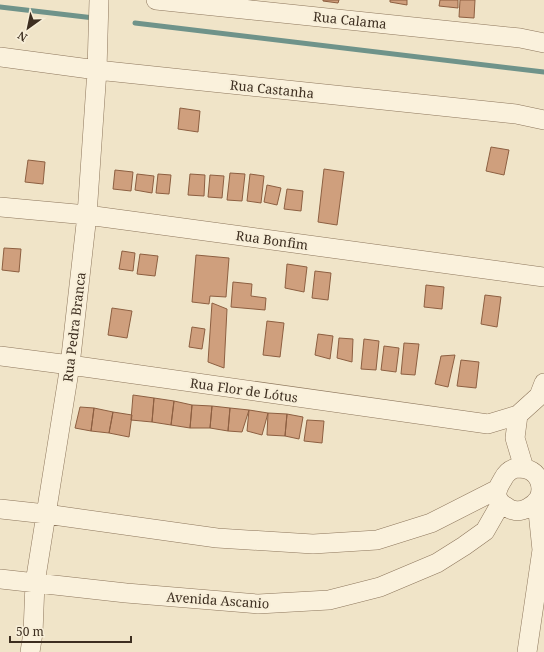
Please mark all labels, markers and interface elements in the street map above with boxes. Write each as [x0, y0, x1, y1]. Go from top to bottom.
street label: Rua Calama [312, 7, 388, 33]
north arrow [8, 8, 48, 48]
text: N [14, 28, 30, 45]
street label: Rua Castanha [229, 76, 315, 102]
street label: Rua Bonfim [235, 226, 309, 254]
street label: Rua Pedra Branca [58, 271, 90, 383]
street label: Rua Flor de Lótus [189, 374, 299, 407]
street label: Avenida Ascanio [166, 587, 270, 613]
scale bar [10, 618, 131, 644]
text: 50 m [16, 623, 44, 640]

